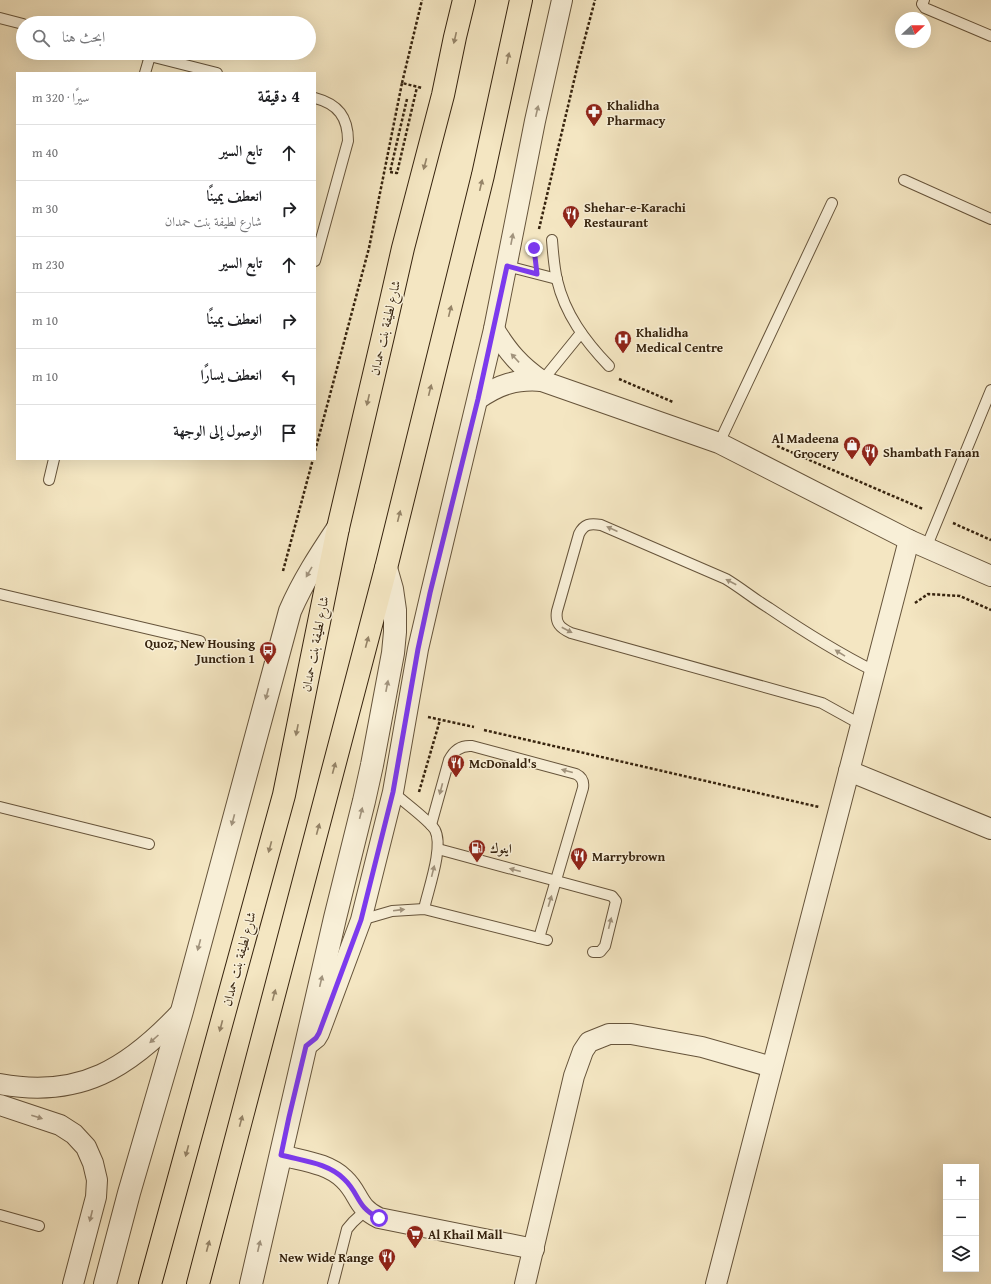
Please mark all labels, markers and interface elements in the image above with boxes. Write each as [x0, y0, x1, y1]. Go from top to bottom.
north arrow [895, 12, 931, 48]
search box [16, 16, 316, 60]
text: ابحث هنا [62, 26, 105, 47]
icon: search [30, 27, 52, 49]
one-way arrow [452, 32, 458, 44]
one-way arrow [505, 52, 511, 64]
text: 4 دقيقة [258, 83, 300, 108]
text: سيرًا · 320 m [32, 88, 90, 107]
place label: Khalidha Pharmacy [607, 96, 666, 130]
pharmacy icon: Khalidha Pharmacy [584, 102, 604, 127]
one-way arrow [534, 105, 540, 117]
text: تابع السير [220, 140, 262, 161]
icon: ahead [278, 142, 300, 164]
text: 40 m [32, 143, 58, 162]
one-way arrow [422, 158, 428, 170]
one-way arrow [478, 179, 484, 191]
text: انعطف يمينًا [206, 185, 262, 206]
icon: right [278, 198, 300, 220]
place label: Shehar-e-Karachi Restaurant [584, 198, 686, 232]
text: 30 m [32, 199, 58, 218]
restaurant icon: Shehar-e-Karachi Restaurant [561, 204, 581, 229]
text: شارع لطيفة بنت حمدان [165, 212, 262, 231]
one-way arrow [509, 233, 515, 245]
route end [525, 239, 543, 257]
text: تابع السير [220, 252, 262, 273]
icon: ahead [278, 254, 300, 276]
text: 230 m [32, 255, 64, 274]
street label: شارع لطيفة بنت حمدان [365, 279, 407, 378]
one-way arrow [447, 305, 453, 317]
text: انعطف يمينًا [206, 308, 262, 329]
icon: right [278, 310, 300, 332]
text: 10 m [32, 311, 58, 330]
place label: Khalidha Medical Centre [636, 323, 723, 357]
hospital icon: Khalidha Medical Centre [613, 329, 633, 354]
one-way arrow [510, 353, 519, 363]
text: انعطف يسارًا [200, 364, 262, 385]
icon: left [278, 366, 300, 388]
text: 10 m [32, 367, 58, 386]
one-way arrow [428, 384, 434, 396]
one-way arrow [365, 393, 371, 406]
text: الوصول إلى الوجهة [173, 420, 262, 441]
icon: arrive [278, 422, 300, 444]
place label: Al Madeena Grocery [771, 429, 839, 463]
shop icon: Al Madeena Grocery [842, 435, 862, 460]
restaurant icon: Shambath Fanan [860, 442, 880, 467]
place label: Shambath Fanan [883, 443, 980, 462]
one-way arrow [396, 510, 402, 522]
one-way arrow [606, 526, 618, 532]
one-way arrow [306, 566, 313, 578]
one-way arrow [725, 579, 737, 585]
street label: شارع لطيفة بنت حمدان [296, 594, 336, 694]
one-way arrow [561, 627, 573, 634]
place label: Quoz, New Housing Junction 1 [145, 634, 255, 668]
one-way arrow [364, 636, 370, 648]
bus stop icon: Quoz, New Housing Junction 1 [258, 640, 278, 665]
one-way arrow [834, 649, 846, 656]
one-way arrow [384, 680, 390, 692]
one-way arrow [264, 689, 270, 701]
one-way arrow [294, 724, 300, 737]
restaurant icon: McDonald's [446, 753, 466, 778]
place label: McDonald's [469, 754, 537, 773]
one-way arrow [331, 762, 337, 774]
one-way arrow [561, 768, 573, 774]
one-way arrow [438, 783, 444, 795]
one-way arrow [358, 807, 364, 819]
one-way arrow [230, 814, 236, 826]
one-way arrow [315, 822, 321, 834]
fuel station icon: اينوك [467, 838, 487, 863]
place label: اينوك [490, 839, 512, 858]
one-way arrow [267, 841, 273, 853]
restaurant icon: Marrybrown [569, 846, 589, 871]
place label: Marrybrown [592, 847, 665, 866]
one-way arrow [430, 865, 436, 877]
one-way arrow [508, 866, 521, 872]
one-way arrow [547, 894, 553, 906]
one-way arrow [393, 907, 405, 913]
street label: شارع لطيفة بنت حمدان [217, 910, 263, 1009]
one-way arrow [608, 917, 614, 929]
one-way arrow [196, 939, 202, 952]
one-way arrow [318, 974, 324, 987]
one-way arrow [271, 989, 277, 1001]
one-way arrow [218, 1020, 224, 1032]
one-way arrow [149, 1034, 159, 1044]
one-way arrow [31, 1114, 43, 1120]
one-way arrow [238, 1114, 244, 1126]
one-way arrow [184, 1146, 190, 1158]
map controls [943, 1164, 979, 1272]
button: + [943, 1164, 979, 1200]
button: − [943, 1200, 979, 1236]
route start [370, 1209, 388, 1227]
one-way arrow [88, 1210, 94, 1222]
supermarket icon: Al Khail Mall [405, 1224, 425, 1249]
place label: Al Khail Mall [428, 1225, 503, 1244]
button: layers [943, 1236, 979, 1272]
one-way arrow [205, 1240, 211, 1252]
one-way arrow [257, 1240, 263, 1252]
restaurant icon: New Wide Range [377, 1247, 397, 1272]
place label: New Wide Range [279, 1248, 374, 1267]

